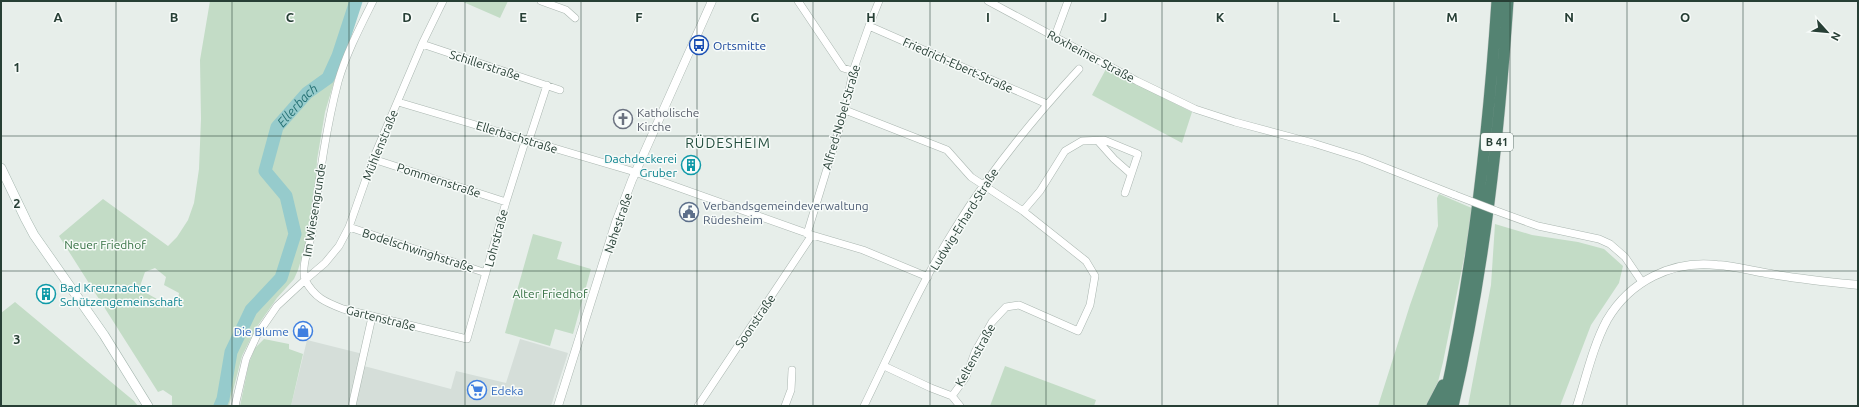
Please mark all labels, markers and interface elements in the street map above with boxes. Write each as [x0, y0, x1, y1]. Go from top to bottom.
text: A [53, 10, 63, 24]
text: B [170, 10, 179, 24]
text: C [286, 10, 295, 24]
text: D [402, 10, 412, 24]
text: E [519, 10, 527, 24]
text: F [635, 10, 643, 24]
text: G [751, 10, 760, 24]
text: H [866, 10, 876, 24]
text: I [986, 10, 990, 24]
text: J [1101, 10, 1107, 24]
text: K [1216, 10, 1225, 24]
text: L [1332, 10, 1340, 24]
text: M [1446, 10, 1458, 24]
text: N [1564, 10, 1574, 24]
text: O [1680, 10, 1690, 24]
north arrow [1807, 12, 1847, 52]
street label: Roxheimer Straße [1045, 28, 1137, 84]
text: N [1829, 30, 1843, 43]
bus stop icon: Ortsmitte [688, 34, 710, 56]
street label: Friedrich-Ebert-Straße [901, 35, 1015, 95]
place label: Ortsmitte [713, 39, 766, 52]
street label: Schillerstraße [448, 47, 522, 83]
text: 1 [13, 60, 21, 74]
street label: Alfred-Nobel-Straße [820, 63, 862, 171]
water label: Ellerbach [274, 81, 320, 129]
place label: Katholische Kirche [637, 106, 699, 133]
street label: Mühlenstraße [360, 108, 400, 182]
church icon: Katholische Kirche [612, 108, 634, 130]
street label: Ellerbachstraße [475, 118, 559, 156]
road number: B 41 [1481, 133, 1513, 151]
district label: RÜDESHEIM [685, 134, 771, 151]
place label: Dachdeckerei Gruber [604, 152, 677, 179]
building icon: Dachdeckerei Gruber [680, 154, 702, 176]
street label: Pommernstraße [395, 160, 483, 200]
street label: Im Wiesengrunde [300, 162, 328, 258]
street label: Ludwig-Erhard-Straße [927, 166, 1001, 272]
street label: Nahestraße [602, 191, 634, 255]
text: 2 [13, 196, 21, 210]
place label: Verbandsgemeindeverwaltung Rüdesheim [703, 199, 869, 226]
public building icon: Verbandsgemeindeverwaltung Rüdesheim [678, 201, 700, 223]
street label: Lohrstraße [482, 208, 510, 268]
street label: Bodelschwinghstraße [361, 226, 475, 274]
park label: Neuer Friedhof [64, 238, 146, 251]
place label: Bad Kreuznacher Schützengemeinschaft [60, 281, 183, 308]
building icon: Bad Kreuznacher Schützengemeinschaft [35, 283, 57, 305]
park label: Alter Friedhof [512, 287, 588, 300]
street label: Soonstraße [732, 292, 778, 350]
street label: Gartenstraße [345, 303, 417, 333]
shop icon: Die Blume [292, 320, 314, 342]
street label: Keltenstraße [952, 321, 998, 389]
place label: Die Blume [234, 325, 289, 338]
text: 3 [13, 332, 21, 346]
supermarket icon: Edeka [466, 379, 488, 401]
place label: Edeka [491, 384, 523, 397]

